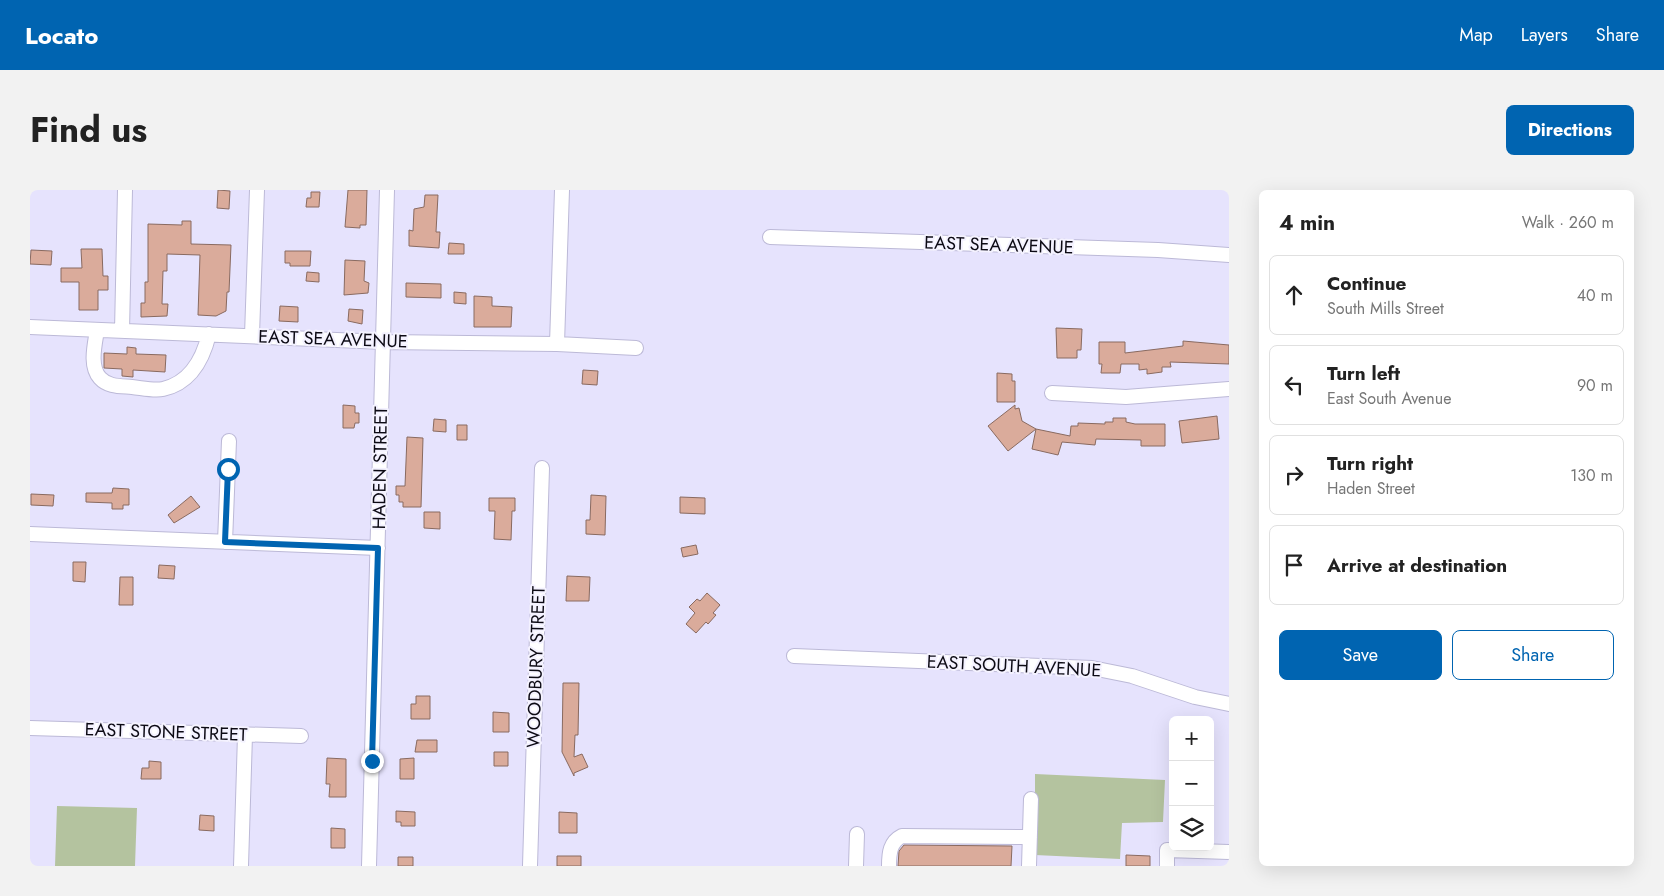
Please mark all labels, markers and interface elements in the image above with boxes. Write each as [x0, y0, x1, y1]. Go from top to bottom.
text: Locato [25, 18, 98, 53]
text: Map [1459, 22, 1493, 48]
text: Layers [1521, 22, 1568, 48]
text: Share [1596, 22, 1639, 48]
text: Find us [30, 105, 147, 155]
button: Directions [1506, 105, 1634, 155]
text: 4 min [1279, 208, 1335, 238]
text: Walk · 260 m [1522, 211, 1614, 234]
street label: EAST SEA AVENUE [924, 229, 1074, 261]
text: Continue [1327, 270, 1406, 297]
icon: ahead [1280, 281, 1308, 309]
text: 40 m [1577, 284, 1613, 307]
text: South Mills Street [1327, 297, 1444, 320]
street label: EAST SEA AVENUE [258, 323, 408, 355]
text: Turn left [1327, 360, 1400, 387]
icon: left [1280, 371, 1308, 399]
text: 90 m [1577, 374, 1613, 397]
text: East South Avenue [1327, 387, 1451, 410]
street label: HADEN STREET [366, 406, 394, 530]
text: Turn right [1327, 450, 1413, 477]
route start [217, 458, 240, 481]
icon: right [1280, 461, 1308, 489]
text: 130 m [1570, 464, 1613, 487]
text: Haden Street [1327, 477, 1415, 500]
icon: arrive [1280, 551, 1308, 579]
text: Arrive at destination [1327, 552, 1507, 579]
street label: WOODBURY STREET [520, 585, 552, 748]
button: Save [1279, 630, 1442, 680]
button: Share [1452, 630, 1614, 680]
street label: EAST SOUTH AVENUE [926, 648, 1102, 684]
street label: EAST STONE STREET [84, 716, 248, 748]
map controls [1169, 716, 1214, 851]
button: + [1169, 716, 1214, 761]
route end [361, 750, 384, 773]
button: − [1169, 761, 1214, 806]
button: layers [1169, 806, 1214, 851]

